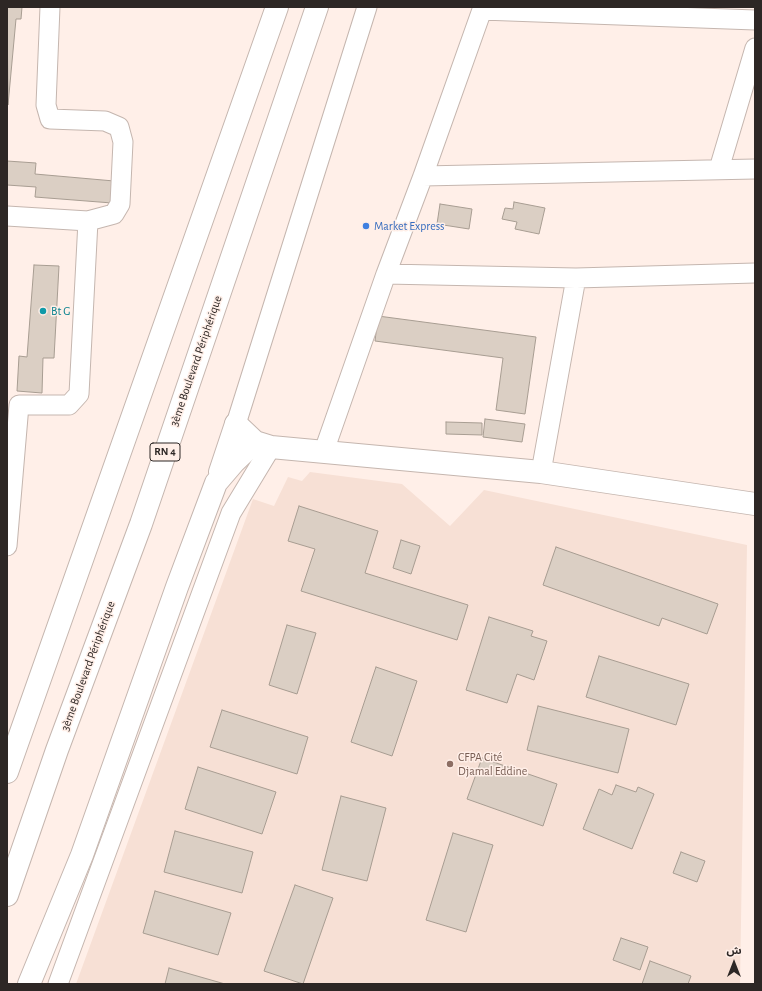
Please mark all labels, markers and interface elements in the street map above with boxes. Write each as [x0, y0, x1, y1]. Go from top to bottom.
place label: Market Express [374, 219, 445, 233]
marker: Market Express [361, 221, 371, 231]
street label: 3ème Boulevard Périphérique [167, 294, 225, 428]
place label: Bt G [51, 304, 70, 318]
marker: Bt G [38, 306, 48, 316]
road number: RN 4 [150, 443, 180, 461]
street label: 3ème Boulevard Périphérique [58, 599, 118, 733]
place label: CFPA Cité Djamal Eddine [458, 750, 527, 778]
marker: CFPA Cité Djamal Eddine [445, 759, 455, 769]
north arrow [714, 943, 754, 983]
text: ش [726, 945, 742, 956]

